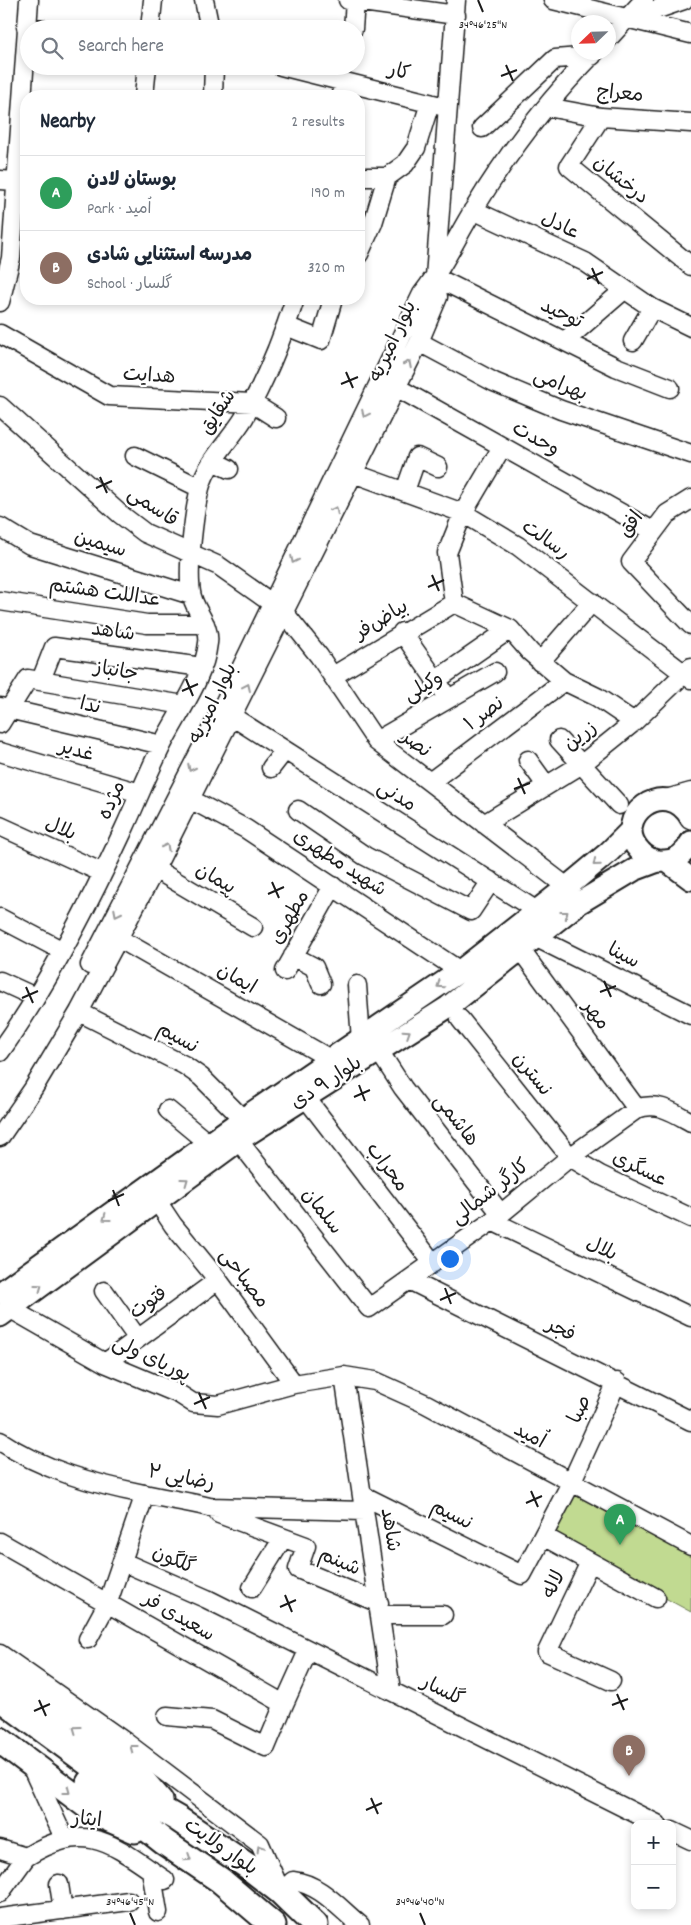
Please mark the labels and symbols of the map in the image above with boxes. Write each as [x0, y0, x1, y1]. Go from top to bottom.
north arrow [571, 15, 616, 60]
text: 34°46'25"N [459, 17, 507, 34]
street label: کار [383, 56, 413, 89]
street label: معراج [595, 79, 645, 111]
street label: درخشان [586, 150, 654, 212]
street label: عادل [536, 206, 584, 248]
street label: توحید [535, 293, 587, 337]
street label: بلوار امیریه [363, 297, 425, 387]
one-way arrow [401, 360, 412, 369]
street label: هدایت [122, 362, 176, 392]
street label: بهرامی [529, 363, 591, 409]
street label: شقایق [194, 385, 244, 441]
one-way arrow [361, 409, 371, 418]
street label: وحدت [506, 415, 564, 465]
street label: قاسمی [121, 481, 183, 535]
one-way arrow [329, 506, 339, 515]
street label: افق [613, 506, 651, 544]
street label: رسالت [515, 514, 575, 568]
street label: سیمین [70, 524, 130, 566]
one-way arrow [290, 555, 300, 564]
street label: عداللت هشتم [47, 572, 163, 616]
street label: بیاض‌فر [348, 594, 414, 649]
street label: شاهد [89, 616, 137, 650]
street label: جانباز [90, 654, 140, 690]
street label: بلوار امیریه [182, 659, 246, 749]
street label: وکیلی [399, 666, 449, 710]
one-way arrow [241, 683, 252, 692]
street label: ندا [77, 691, 103, 723]
street label: نصر ۱ [459, 691, 511, 739]
street label: زرین [558, 715, 604, 759]
street label: نصر [392, 723, 436, 766]
street label: غدیر [53, 733, 97, 770]
one-way arrow [187, 763, 197, 772]
street label: مدنی [371, 774, 421, 820]
street label: مژده [92, 777, 134, 825]
street label: بلال [40, 811, 80, 849]
street label: شهید مطهری [287, 823, 391, 905]
one-way arrow [160, 843, 170, 852]
street label: پیمان [190, 857, 240, 903]
one-way arrow [592, 858, 601, 867]
street label: مطهری [264, 886, 318, 950]
one-way arrow [113, 908, 123, 917]
one-way arrow [559, 911, 568, 919]
street label: سینا [602, 937, 644, 977]
street label: ایمان [211, 958, 261, 1002]
one-way arrow [436, 979, 446, 988]
street label: مهر [574, 994, 615, 1037]
street label: نسیم [151, 1016, 203, 1062]
one-way arrow [402, 1029, 411, 1039]
street label: نسترن [504, 1047, 558, 1103]
street label: بلوار ۹ دی [286, 1050, 368, 1118]
street label: هاشمی [425, 1089, 485, 1153]
street label: محراب [358, 1137, 414, 1199]
street label: عسگری [607, 1145, 671, 1195]
street label: کارگر شمالی [446, 1153, 536, 1233]
one-way arrow [179, 1178, 188, 1186]
street label: سلمان [294, 1183, 348, 1241]
one-way arrow [102, 1212, 112, 1221]
street label: بلال [581, 1230, 621, 1270]
street label: مصباحی [211, 1243, 275, 1315]
your location [437, 1246, 463, 1272]
street label: فتوت [124, 1281, 174, 1327]
one-way arrow [33, 1284, 43, 1293]
street label: فجر [539, 1311, 580, 1350]
street label: پوریای ولی [107, 1330, 195, 1390]
street label: صبا [562, 1391, 600, 1429]
street label: اُمید [508, 1414, 552, 1457]
street label: رضایی ۲ [145, 1459, 217, 1499]
street label: نسیم [425, 1494, 477, 1538]
pin: A [604, 1504, 636, 1545]
street label: شاهد [372, 1506, 406, 1554]
street label: گلگون [147, 1539, 199, 1583]
street label: شبنم [314, 1542, 364, 1584]
street label: لاله [536, 1566, 574, 1604]
street label: سعیدی فر [135, 1585, 219, 1650]
street label: گلسار [414, 1669, 468, 1715]
one-way arrow [73, 1726, 82, 1735]
pin: B [613, 1735, 645, 1776]
one-way arrow [129, 1745, 139, 1754]
one-way arrow [61, 1785, 70, 1793]
street label: ایثار [69, 1806, 103, 1836]
street label: بلوار ولایت [177, 1812, 263, 1884]
one-way arrow [257, 1844, 267, 1853]
one-way arrow [183, 1852, 192, 1862]
text: 34°46'45"N [106, 1894, 154, 1911]
text: 34°46'40"N [395, 1894, 445, 1911]

